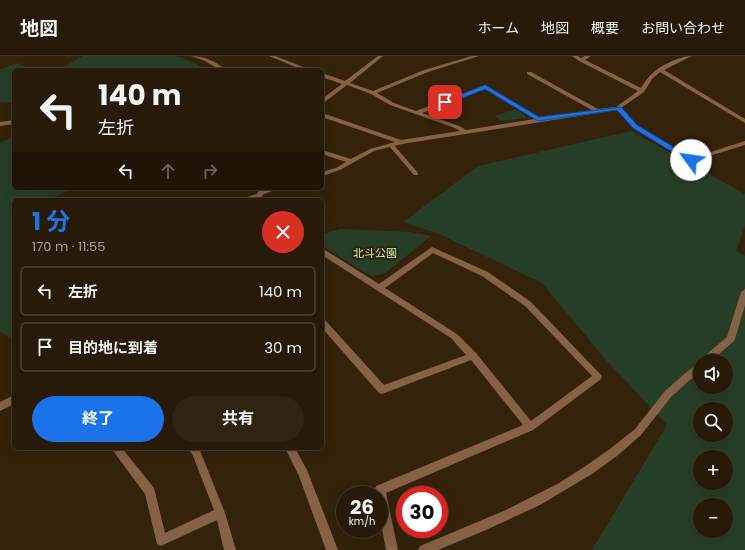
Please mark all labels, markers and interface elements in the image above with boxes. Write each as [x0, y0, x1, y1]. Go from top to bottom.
text: 地図 [20, 15, 58, 42]
text: ホーム [477, 18, 519, 38]
text: 地図 [541, 18, 569, 38]
text: 概要 [591, 18, 619, 38]
text: お問い合わせ [641, 18, 725, 38]
text: 140 m [98, 76, 181, 115]
icon: left [32, 84, 84, 136]
pin [428, 85, 462, 119]
icon: arrive [434, 91, 456, 113]
text: 左折 [98, 115, 134, 140]
position arrow [670, 139, 712, 181]
icon: left [115, 160, 137, 182]
icon: ahead [157, 160, 179, 182]
icon: right [199, 160, 221, 182]
text: 1 分 [32, 205, 70, 238]
button: close [262, 211, 304, 253]
text: 170 m · 11:55 [32, 237, 105, 256]
park label: 北斗公園 [353, 245, 397, 261]
icon: left [34, 280, 56, 302]
text: 左折 [68, 281, 98, 302]
text: 140 m [259, 281, 302, 302]
icon: arrive [34, 336, 56, 358]
text: 目的地に到着 [68, 337, 158, 358]
text: 30 m [264, 337, 302, 358]
map controls [693, 354, 733, 538]
button: sound [693, 354, 733, 394]
button: 終了 [32, 396, 164, 442]
button: 共有 [172, 396, 304, 442]
button: search [693, 402, 733, 442]
button: + [693, 450, 733, 490]
speed limit sign: 30 [396, 486, 448, 538]
text: 26 [350, 493, 374, 521]
button: − [693, 498, 733, 538]
text: km/h [349, 514, 375, 529]

